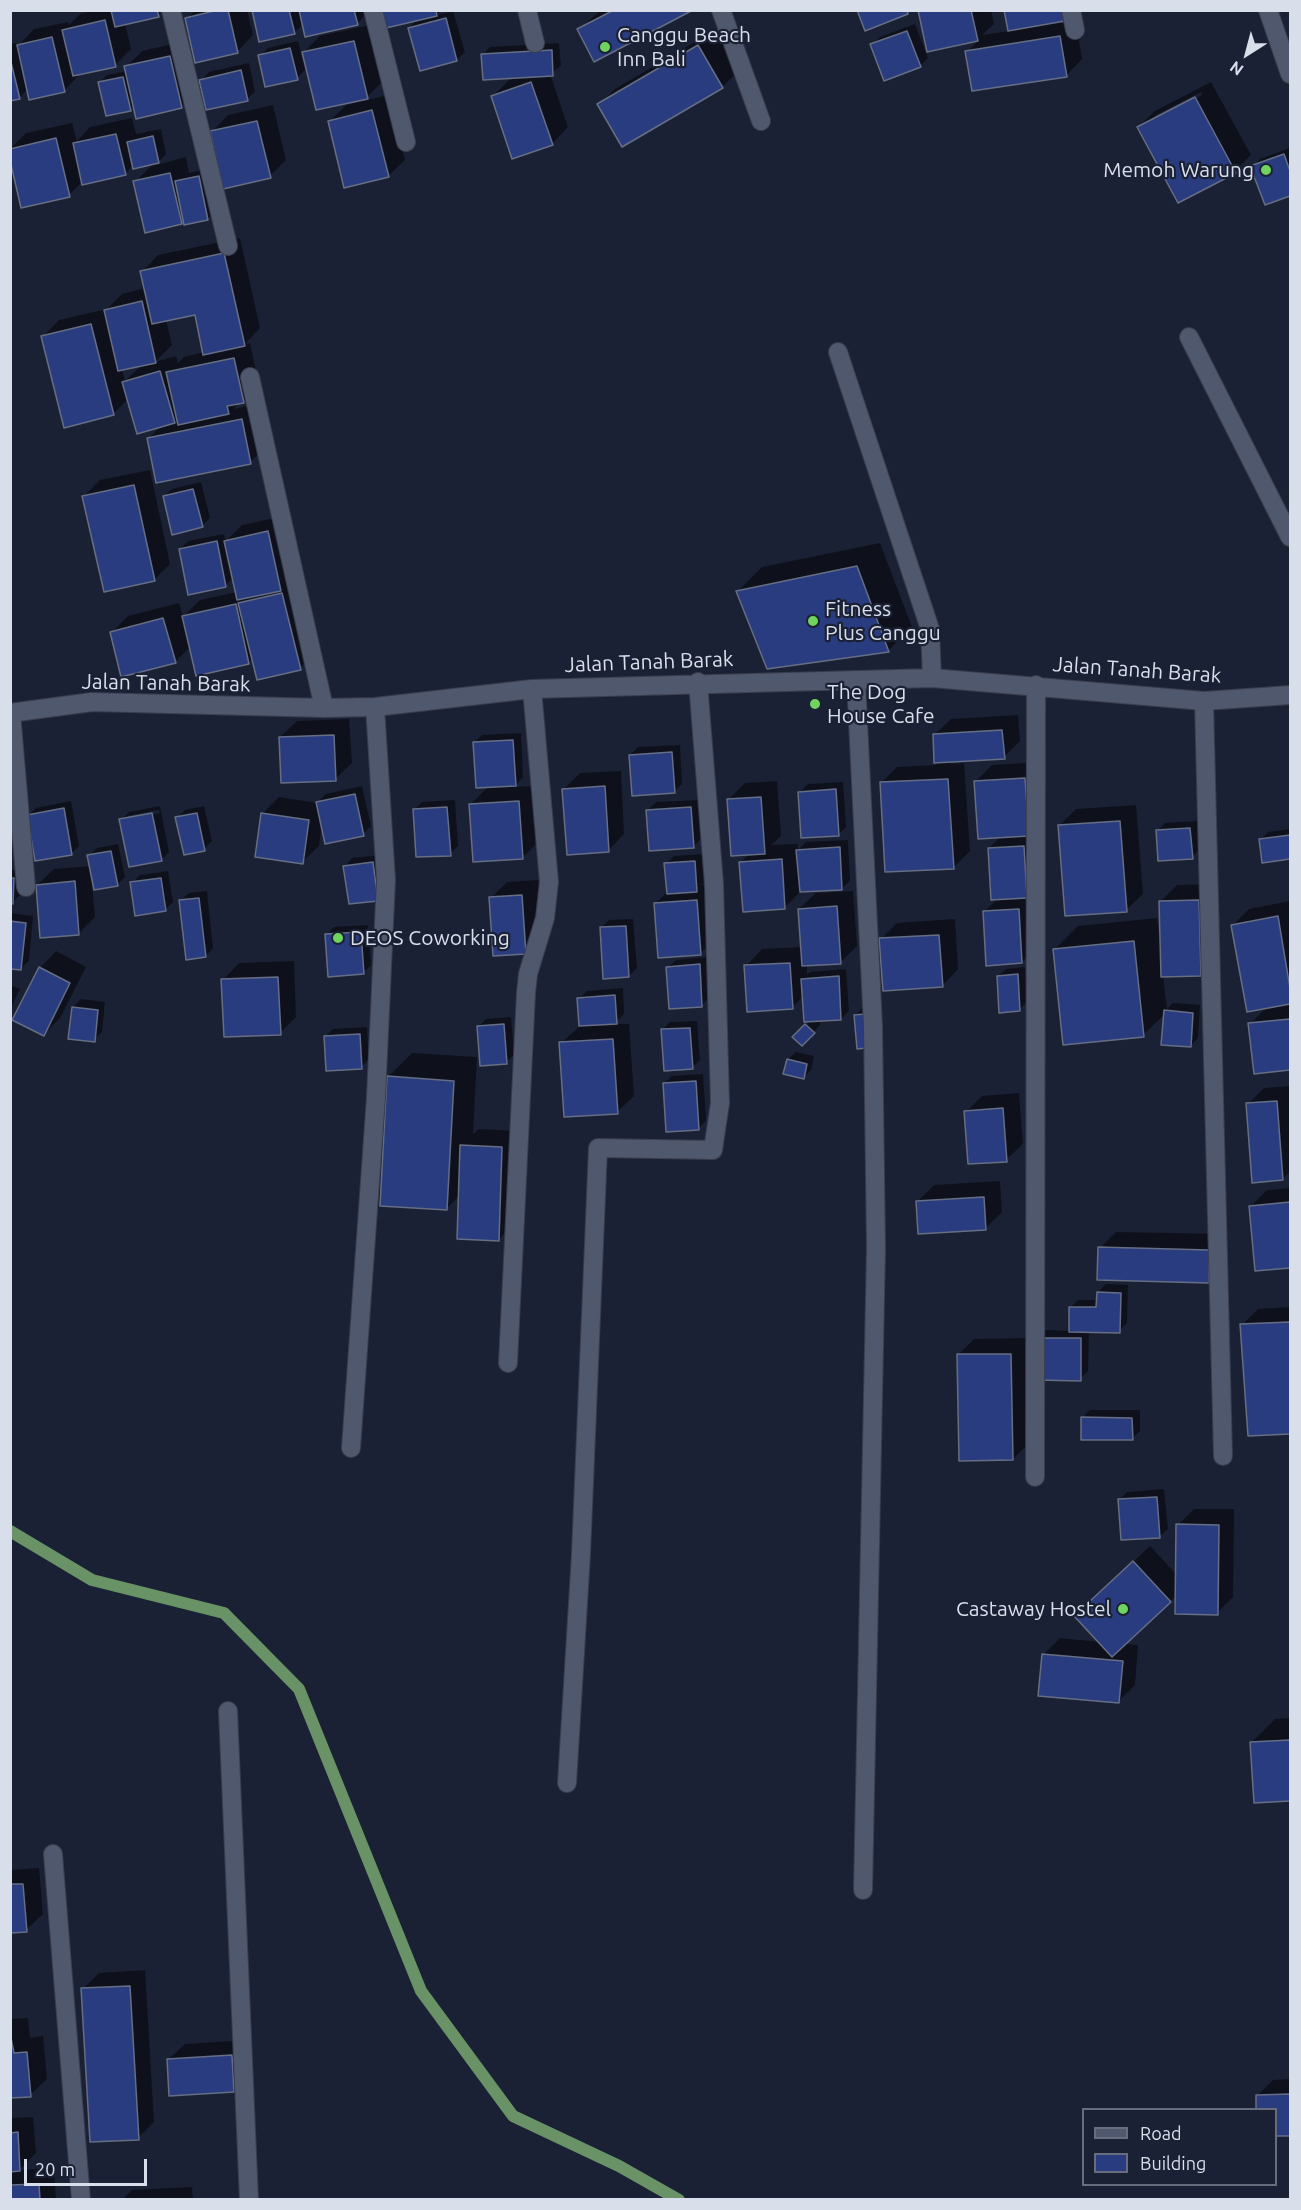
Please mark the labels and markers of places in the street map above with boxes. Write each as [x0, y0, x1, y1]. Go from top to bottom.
place label: Canggu Beach Inn Bali [617, 22, 751, 72]
marker: Canggu Beach Inn Bali [598, 40, 612, 54]
place label: Memoh Warung [1103, 157, 1254, 183]
marker: Memoh Warung [1259, 163, 1273, 177]
place label: Fitness Plus Canggu [825, 596, 941, 646]
marker: Fitness Plus Canggu [806, 614, 820, 628]
place label: The Dog House Cafe [827, 679, 935, 729]
marker: The Dog House Cafe [808, 697, 822, 711]
place label: DEOS Coworking [350, 925, 510, 951]
marker: DEOS Coworking [331, 931, 345, 945]
place label: Castaway Hostel [956, 1596, 1111, 1622]
marker: Castaway Hostel [1116, 1602, 1130, 1616]

